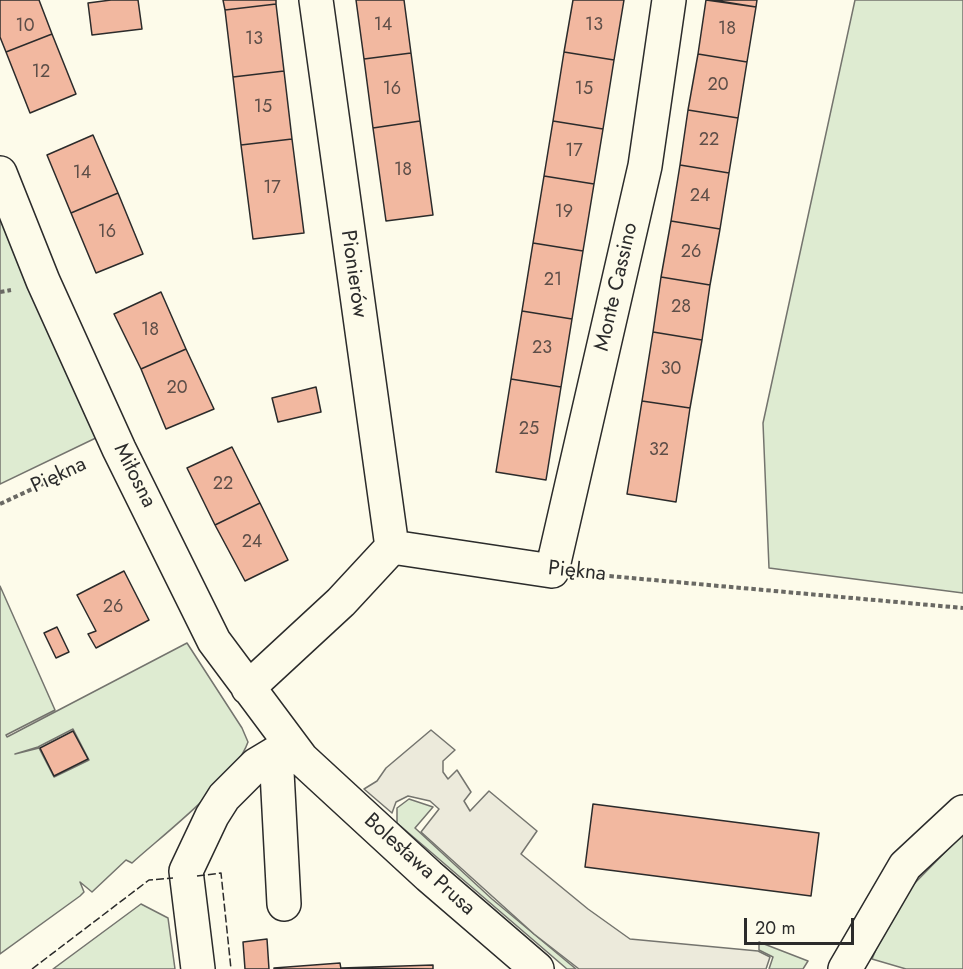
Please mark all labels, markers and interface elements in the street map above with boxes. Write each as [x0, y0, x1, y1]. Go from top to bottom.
house number: 14 [374, 15, 392, 37]
house number: 13 [585, 15, 603, 37]
house number: 10 [16, 16, 34, 38]
house number: 18 [718, 19, 736, 41]
house number: 13 [245, 29, 263, 51]
house number: 12 [32, 62, 50, 84]
house number: 20 [707, 75, 729, 97]
house number: 16 [383, 79, 401, 101]
house number: 15 [575, 79, 593, 101]
house number: 15 [254, 97, 272, 119]
house number: 22 [699, 130, 719, 152]
house number: 17 [565, 141, 583, 163]
house number: 18 [394, 160, 412, 182]
house number: 14 [73, 163, 91, 185]
house number: 17 [263, 178, 281, 200]
house number: 24 [690, 186, 710, 208]
house number: 19 [555, 202, 573, 224]
street label: Monte Cassino [590, 220, 644, 354]
house number: 16 [98, 222, 116, 244]
street label: Pionierów [334, 229, 372, 319]
house number: 26 [681, 242, 701, 264]
house number: 21 [544, 270, 562, 292]
house number: 28 [671, 297, 691, 319]
house number: 18 [141, 320, 159, 342]
house number: 23 [532, 338, 552, 360]
house number: 30 [661, 359, 681, 381]
house number: 20 [166, 378, 188, 400]
house number: 25 [519, 419, 539, 441]
street label: Miłosna [107, 440, 161, 512]
house number: 32 [649, 440, 669, 462]
street label: Piękna [27, 452, 91, 500]
house number: 22 [213, 474, 233, 496]
house number: 24 [242, 532, 262, 554]
street label: Piękna [547, 556, 607, 588]
house number: 26 [103, 597, 123, 619]
street label: Bolesława Prusa [358, 809, 480, 921]
scale bar [747, 906, 856, 944]
text: 20 m [755, 915, 795, 941]

